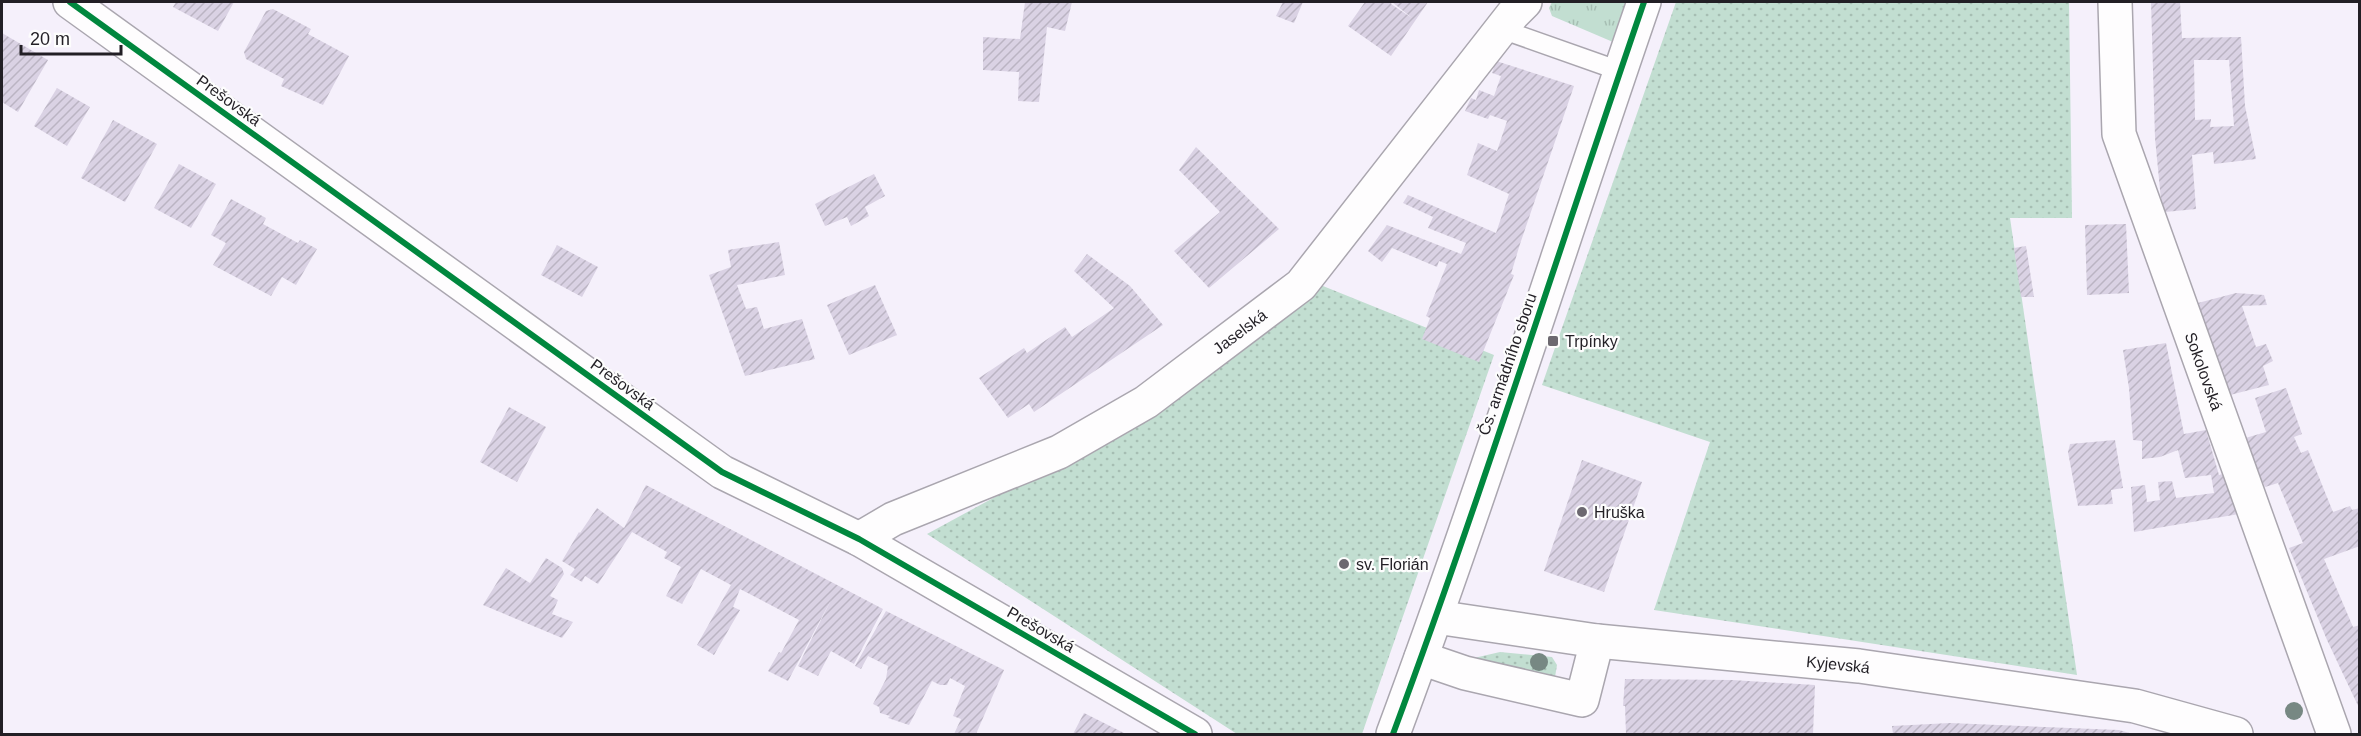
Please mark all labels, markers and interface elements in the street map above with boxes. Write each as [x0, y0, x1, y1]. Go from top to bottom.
scale bar [21, 18, 122, 56]
text: 20 m [30, 29, 70, 49]
street label: Prešovská [193, 72, 264, 129]
street label: Čs. armádního sboru [1474, 290, 1540, 438]
street label: Jaselská [1210, 306, 1270, 357]
street label: Sokolovská [2182, 330, 2225, 413]
place label: Trpínky [1565, 333, 1618, 350]
marker: Trpínky [1546, 334, 1560, 348]
street label: Prešovská [587, 356, 658, 413]
place label: Hruška [1594, 504, 1645, 521]
marker: Hruška [1575, 505, 1589, 519]
place label: sv. Florián [1356, 556, 1429, 573]
marker: sv. Florián [1337, 557, 1351, 571]
street label: Prešovská [1004, 603, 1077, 656]
street label: Kyjevská [1805, 653, 1871, 677]

